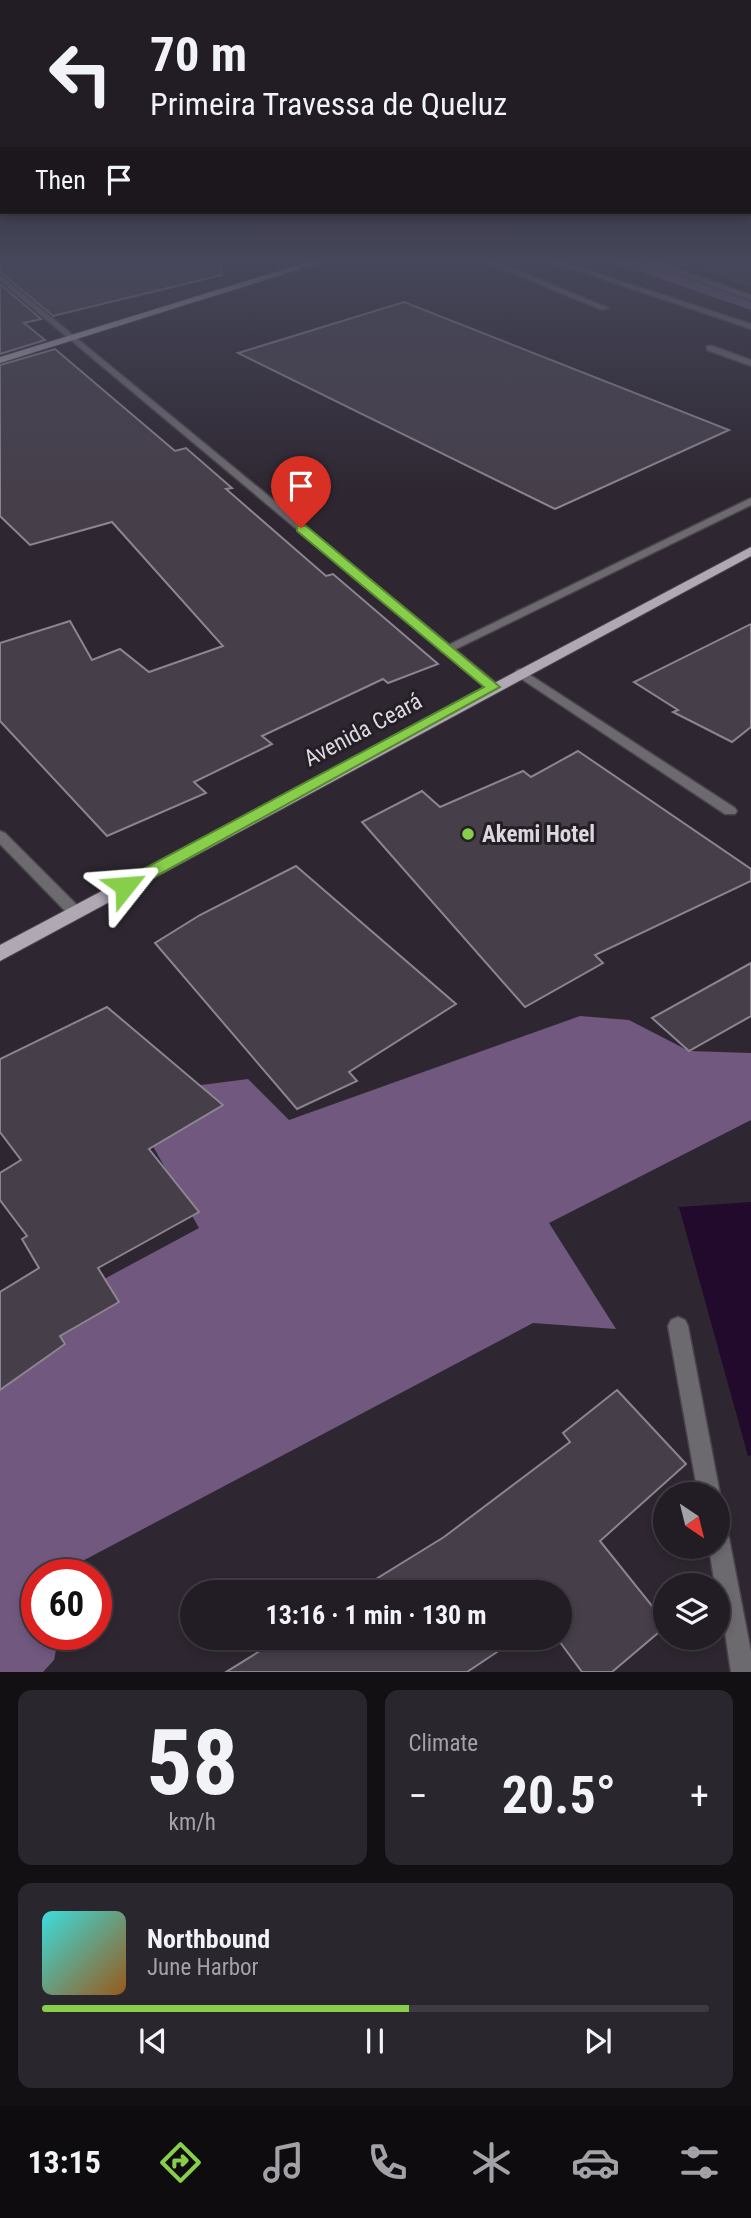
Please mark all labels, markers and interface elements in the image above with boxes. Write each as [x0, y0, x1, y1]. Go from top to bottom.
text: 70 m [150, 26, 247, 83]
icon: left [35, 28, 126, 119]
text: Primeira Travessa de Queluz [150, 85, 507, 123]
icon: arrive [100, 161, 138, 199]
text: Then [35, 165, 86, 195]
pin [271, 456, 331, 528]
icon: arrive [282, 467, 320, 505]
street label: Avenida Ceará [299, 688, 427, 772]
place label: Akemi Hotel [482, 821, 595, 848]
marker: Akemi Hotel [460, 826, 476, 842]
position arrow [88, 849, 162, 923]
north arrow [653, 1482, 730, 1559]
map controls [653, 1482, 730, 1650]
speed limit sign: 60 [21, 1559, 112, 1650]
button: layers [653, 1573, 730, 1650]
text: 13:16 · 1 min · 130 m [266, 1600, 486, 1630]
text: 58 [146, 1710, 238, 1816]
text: Climate [409, 1730, 478, 1757]
text: 20.5° [502, 1765, 616, 1826]
text: − [409, 1774, 428, 1818]
text: + [690, 1774, 709, 1818]
text: km/h [169, 1809, 216, 1836]
text: Northbound [147, 1924, 270, 1954]
text: June Harbor [147, 1954, 259, 1981]
icon: previous [134, 2022, 172, 2060]
icon: pause [356, 2022, 394, 2060]
icon: next [579, 2022, 617, 2060]
icon: directions [156, 2138, 205, 2187]
icon: music [259, 2138, 308, 2187]
icon: phone [363, 2138, 412, 2187]
icon: climate [467, 2138, 516, 2187]
icon: car [571, 2138, 620, 2187]
icon: filters [675, 2138, 724, 2187]
text: 13:15 [27, 2143, 101, 2181]

